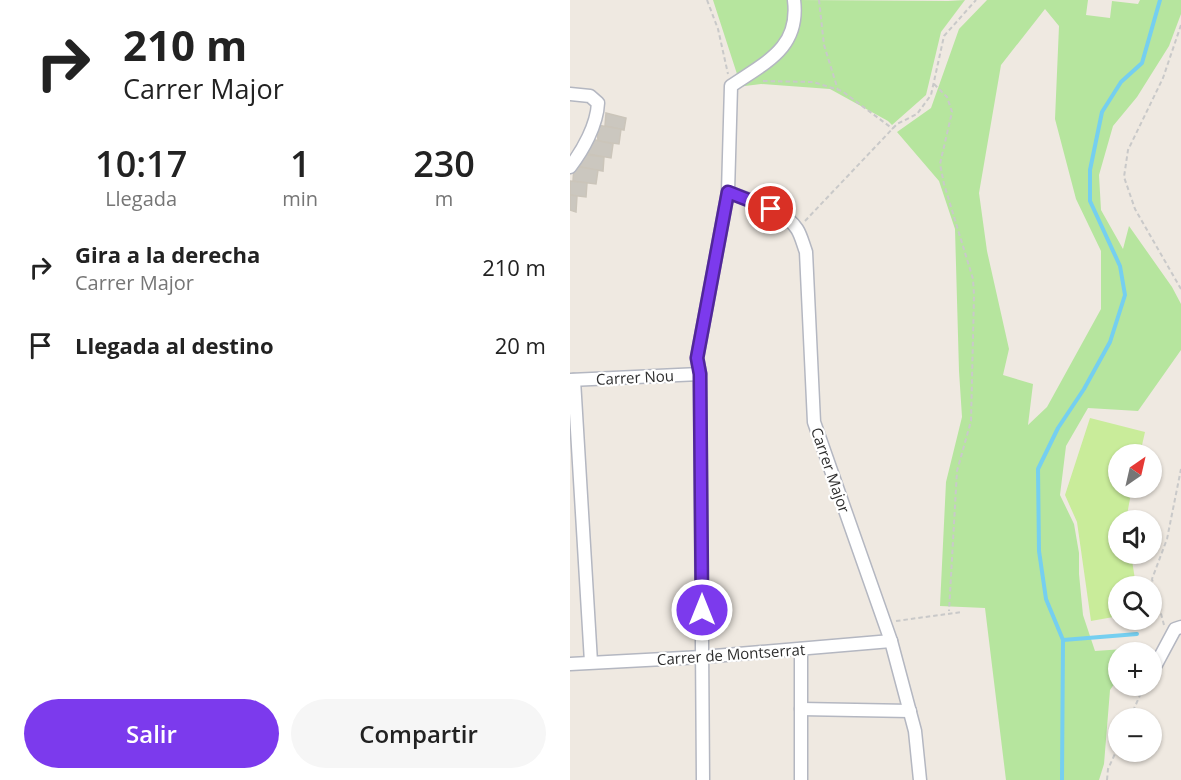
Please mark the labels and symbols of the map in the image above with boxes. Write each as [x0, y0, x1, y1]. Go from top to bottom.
pin [745, 183, 796, 234]
street label: Carrer Nou [596, 365, 674, 389]
street label: Carrer Major [807, 425, 855, 515]
north arrow [1108, 444, 1162, 498]
position arrow [670, 578, 734, 642]
street label: Carrer de Montserrat [656, 639, 806, 669]

